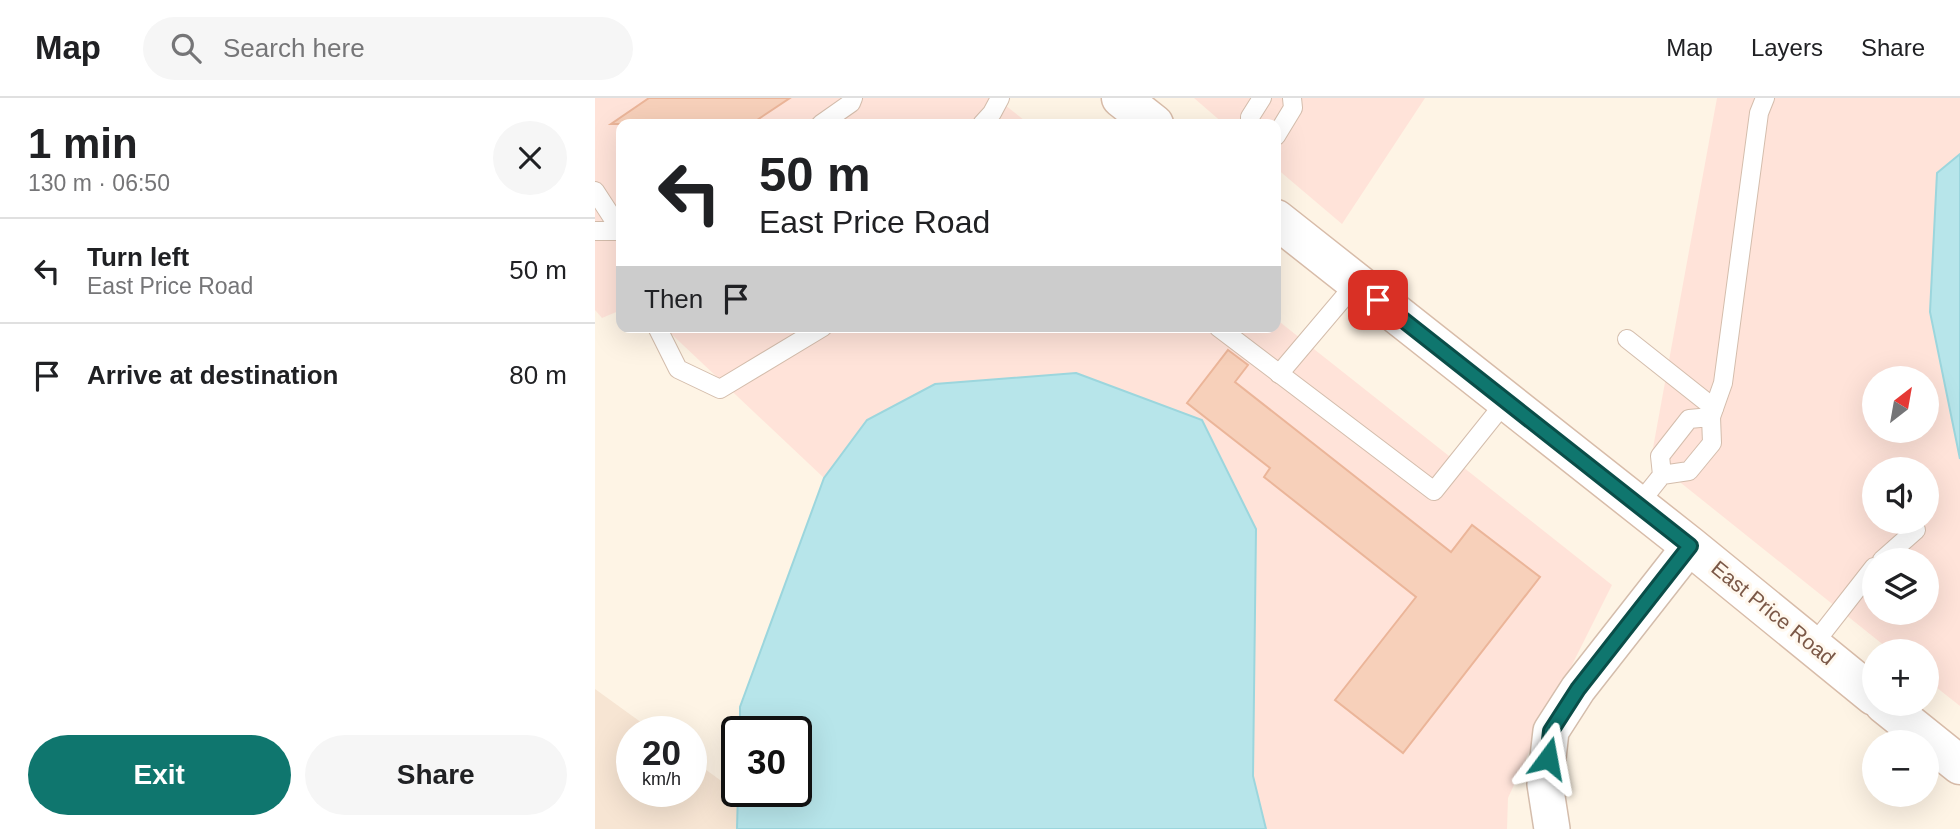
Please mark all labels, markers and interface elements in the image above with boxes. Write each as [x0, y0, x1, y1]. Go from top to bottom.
search box [143, 17, 633, 80]
text: Map [35, 29, 101, 66]
icon: search [167, 29, 205, 67]
text: Search here [223, 33, 365, 63]
text: Map [1666, 34, 1713, 61]
text: Layers [1751, 34, 1823, 61]
text: Share [1861, 34, 1925, 61]
text: 1 min [28, 120, 138, 167]
button: close [493, 121, 567, 195]
icon: left [644, 147, 735, 238]
text: 50 m [759, 147, 871, 201]
text: 130 m · 06:50 [28, 170, 170, 196]
text: East Price Road [759, 204, 990, 240]
text: Turn left [87, 242, 189, 272]
icon: left [28, 252, 66, 290]
text: 50 m [509, 255, 567, 285]
pin [1348, 270, 1408, 330]
text: East Price Road [87, 273, 253, 299]
icon: arrive [717, 280, 755, 318]
icon: arrive [1359, 281, 1397, 319]
text: Then [644, 284, 703, 314]
icon: arrive [28, 357, 66, 395]
text: Arrive at destination [87, 360, 338, 390]
text: 80 m [509, 360, 567, 390]
north arrow [1862, 366, 1939, 443]
map controls [1862, 366, 1939, 807]
button: sound [1862, 457, 1939, 534]
button: layers [1862, 548, 1939, 625]
street label: East Price Road [1707, 556, 1840, 669]
button: + [1862, 639, 1939, 716]
speed limit sign: 30 [721, 716, 812, 807]
position arrow [1511, 721, 1585, 795]
button: − [1862, 730, 1939, 807]
text: 20 [642, 733, 681, 772]
button: Exit [28, 735, 291, 815]
button: Share [305, 735, 567, 815]
text: km/h [642, 769, 681, 789]

